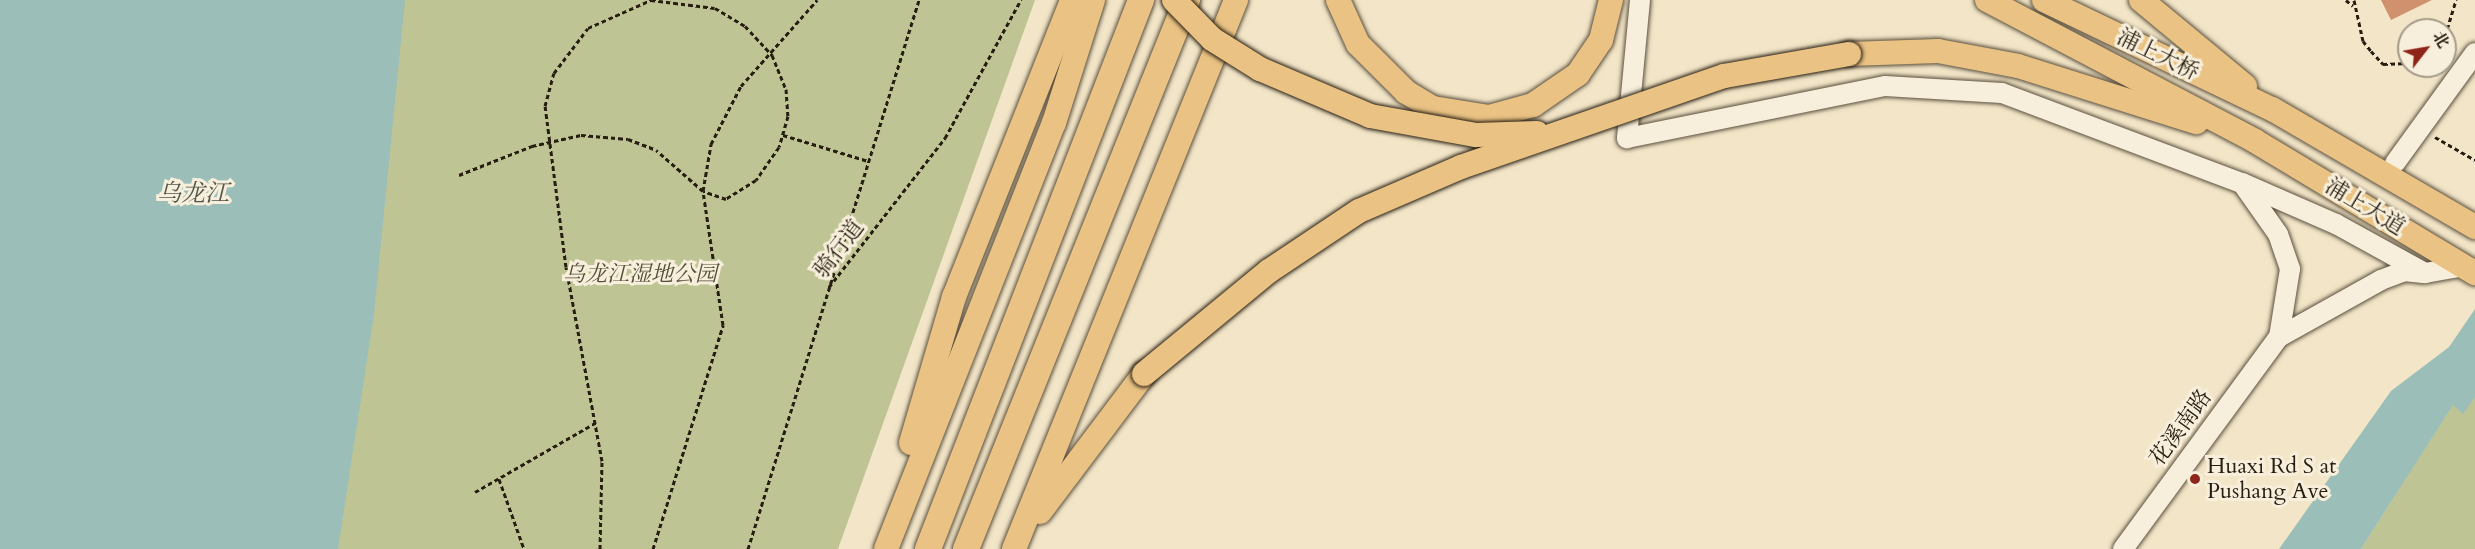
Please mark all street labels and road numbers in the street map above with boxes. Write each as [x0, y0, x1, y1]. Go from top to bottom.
street label: 浦上大桥 [2113, 24, 2203, 86]
street label: 浦上大道 [2320, 173, 2410, 241]
street label: 骑行道 [809, 215, 869, 283]
street label: 花溪南路 [2144, 385, 2218, 471]

